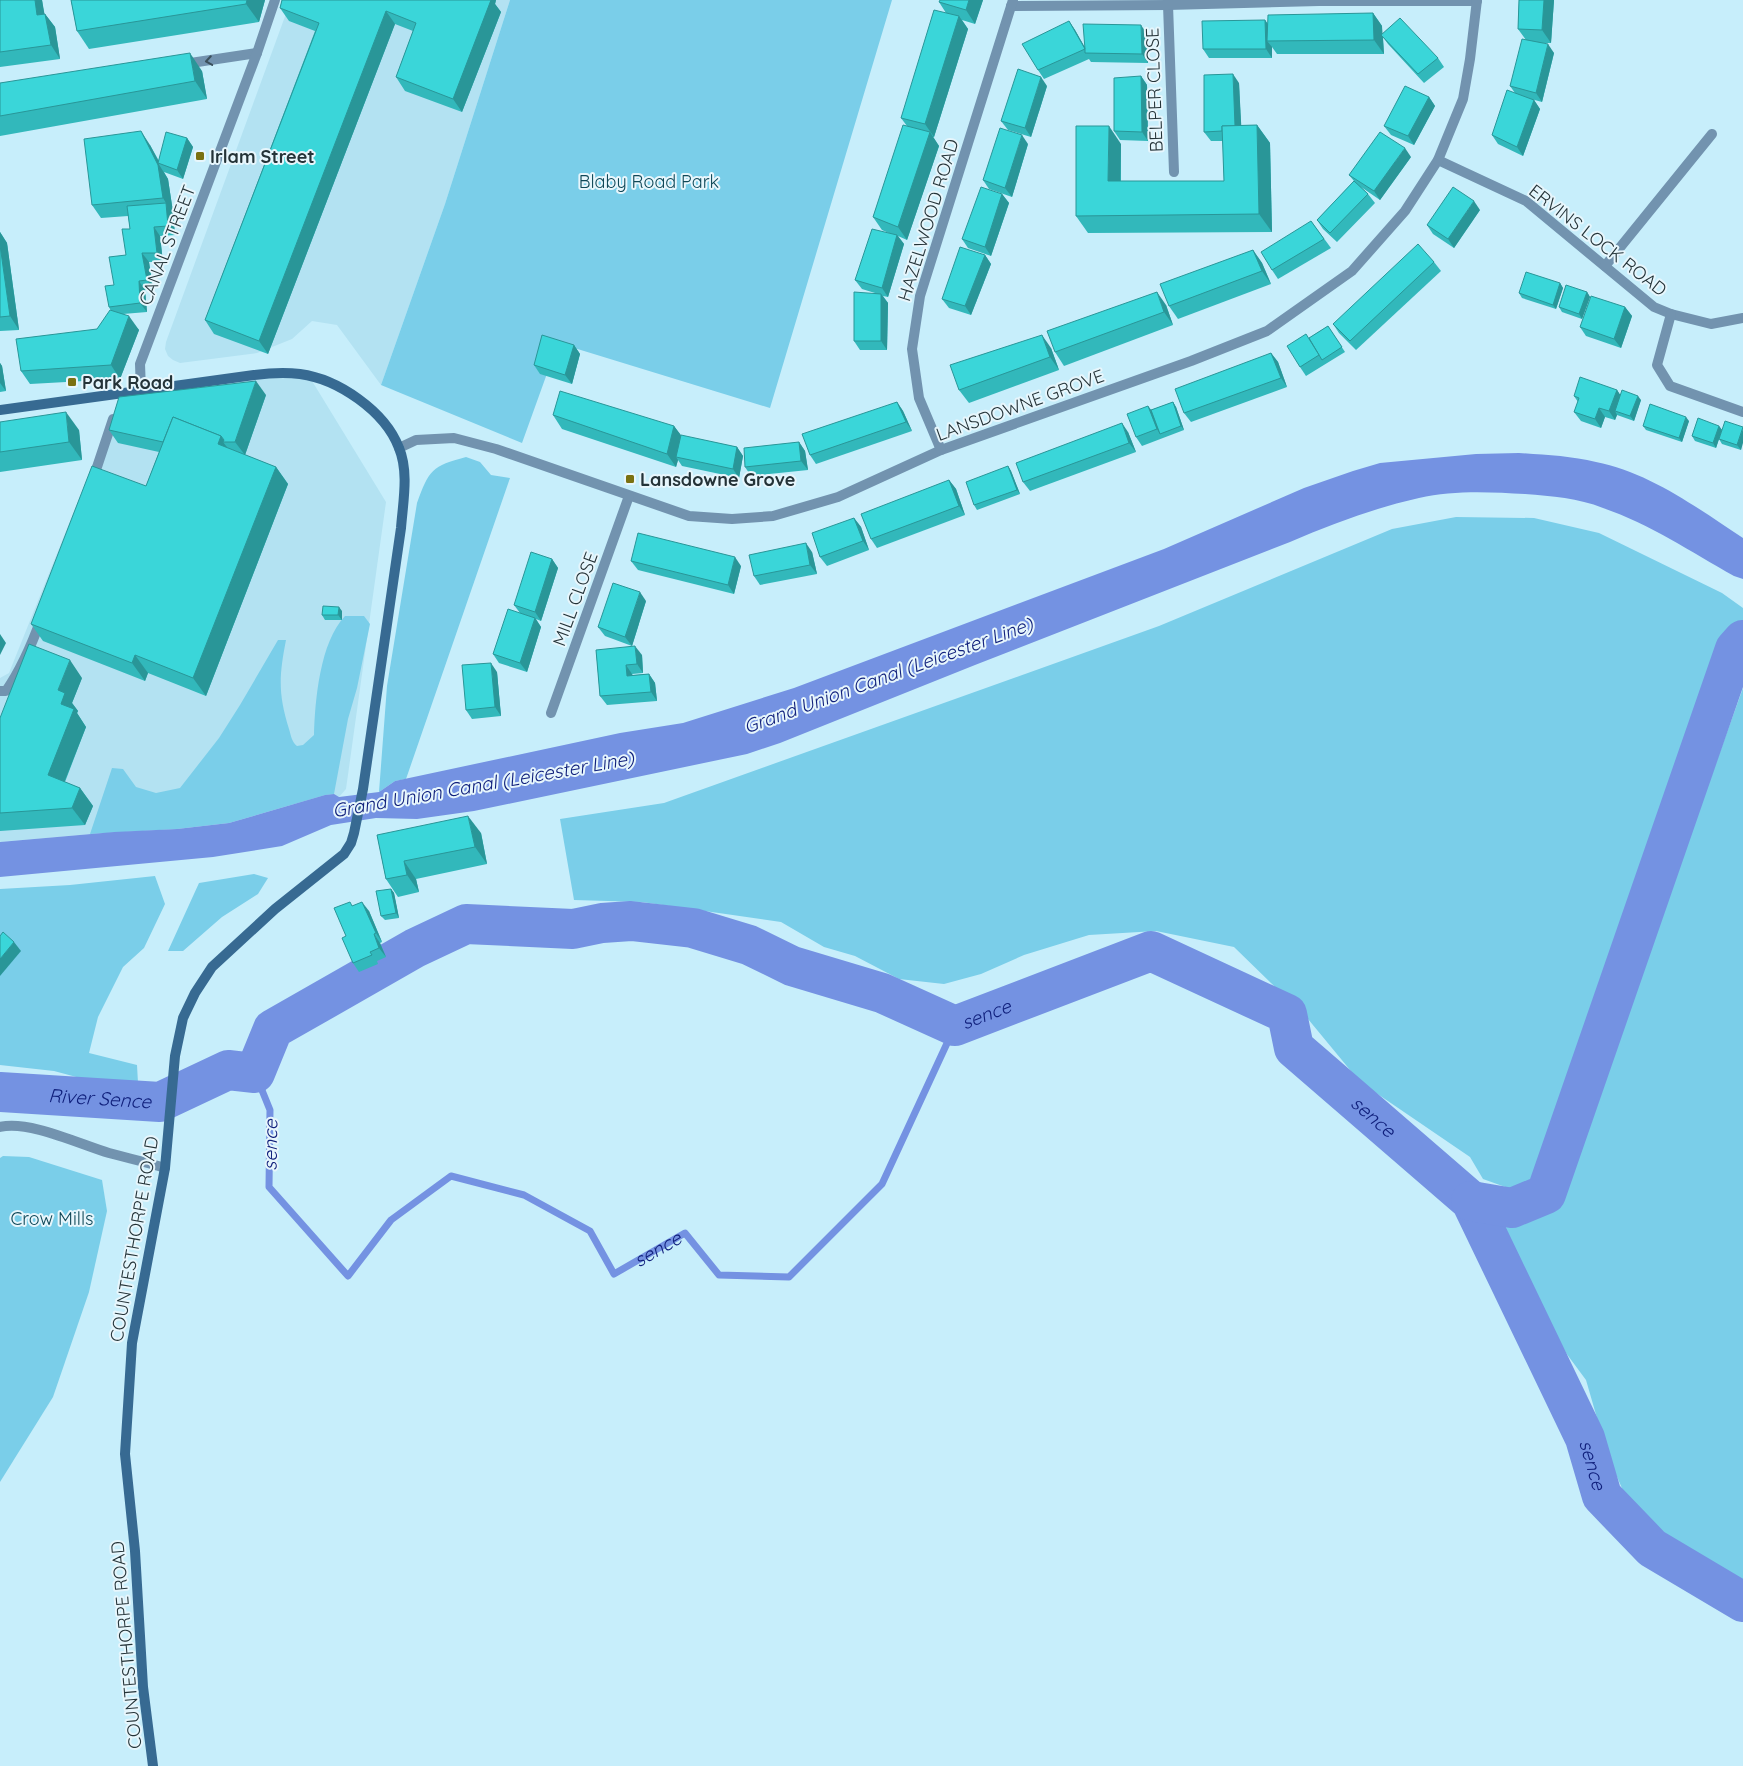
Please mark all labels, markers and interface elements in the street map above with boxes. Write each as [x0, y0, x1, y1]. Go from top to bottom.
street label: BELPER CLOSE [1140, 27, 1168, 153]
one-way arrow [204, 55, 213, 65]
street label: HAZELWOOD ROAD [892, 136, 964, 304]
place label: Irlam Street [210, 145, 315, 168]
marker: Irlam Street [194, 150, 206, 162]
park label: Blaby Road Park [579, 170, 719, 193]
street label: ERVINS LOCK ROAD [1524, 179, 1672, 301]
street label: CANAL STREET [134, 181, 201, 308]
street label: LANSDOWNE GROVE [933, 364, 1107, 446]
place label: Park Road [82, 371, 173, 394]
marker: Park Road [66, 376, 78, 388]
place label: Lansdowne Grove [640, 468, 795, 491]
marker: Lansdowne Grove [624, 473, 636, 485]
street label: MILL CLOSE [547, 549, 603, 649]
water label: Grand Union Canal (Leicester Line) [740, 611, 1037, 739]
water label: Grand Union Canal (Leicester Line) [330, 745, 637, 822]
water label: sence [958, 993, 1016, 1034]
water label: River Sence [48, 1083, 153, 1114]
water label: sence [1346, 1091, 1402, 1143]
water label: sence [258, 1118, 282, 1171]
street label: COUNTESTHORPE ROAD [105, 1134, 163, 1344]
park label: Crow Mills [10, 1207, 94, 1230]
water label: sence [629, 1225, 687, 1272]
water label: sence [1574, 1437, 1612, 1494]
street label: COUNTESTHORPE ROAD [105, 1540, 147, 1750]

